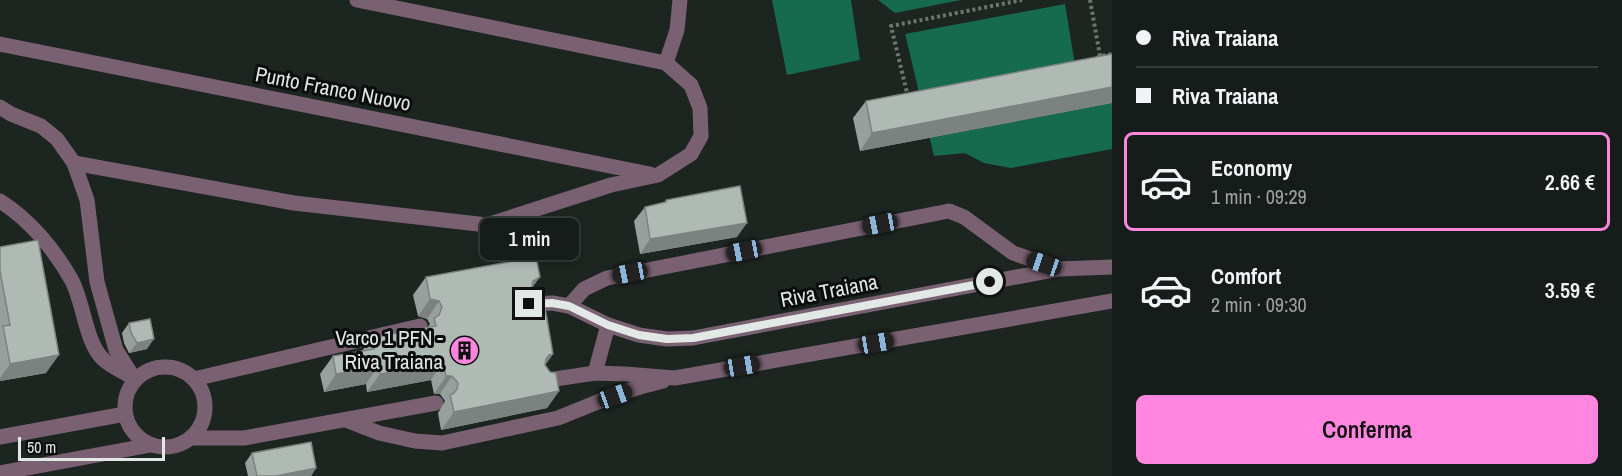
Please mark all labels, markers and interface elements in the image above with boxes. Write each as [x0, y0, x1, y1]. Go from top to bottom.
text: Riva Traiana [1172, 23, 1278, 53]
street label: Punto Franco Nuovo [253, 59, 413, 118]
text: Riva Traiana [1172, 81, 1278, 111]
text: Economy [1211, 153, 1292, 183]
icon: car [1139, 155, 1193, 209]
text: 2.66 € [1545, 167, 1595, 197]
text: 1 min · 09:29 [1211, 183, 1307, 210]
car [861, 212, 899, 236]
callout: 1 min [480, 217, 578, 259]
text: 1 min [508, 225, 551, 252]
car [725, 239, 763, 263]
car [1024, 250, 1064, 278]
car [611, 261, 649, 285]
text: Comfort [1211, 261, 1281, 291]
icon: car [1139, 263, 1193, 317]
street label: Riva Traiana [778, 267, 880, 314]
route start [976, 268, 1003, 295]
text: 3.59 € [1545, 275, 1595, 305]
route end [515, 290, 542, 317]
text: 2 min · 09:30 [1211, 291, 1307, 318]
place label: Varco 1 PFN - Riva Traiana [335, 323, 443, 376]
car [857, 331, 895, 355]
building icon: Varco 1 PFN - Riva Traiana [448, 334, 480, 366]
car [723, 354, 761, 378]
car [595, 381, 635, 411]
button: Conferma [1136, 395, 1598, 464]
scale bar [18, 434, 165, 462]
text: 50 m [27, 436, 56, 458]

